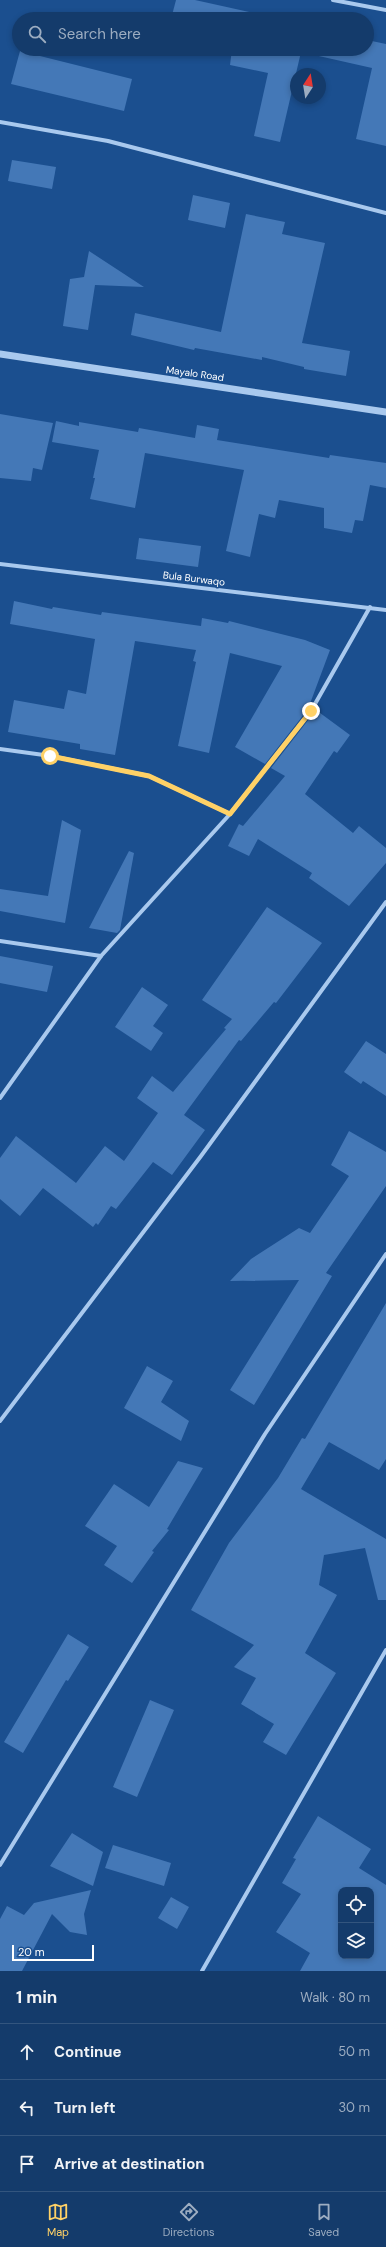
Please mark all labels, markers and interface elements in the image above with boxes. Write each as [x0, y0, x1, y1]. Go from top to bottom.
search box [12, 12, 374, 56]
icon: search [26, 23, 48, 45]
text: Search here [58, 24, 141, 44]
north arrow [290, 68, 326, 104]
street label: Mayalo Road [165, 363, 225, 384]
street label: Bula Burwaqo [162, 568, 226, 589]
route end [302, 702, 320, 720]
route start [41, 747, 59, 765]
map controls [338, 1887, 374, 1959]
button: locate [338, 1887, 374, 1923]
button: layers [338, 1923, 374, 1959]
scale bar [12, 1943, 94, 1962]
text: 20 m [18, 1945, 44, 1959]
text: 1 min [16, 1986, 57, 2008]
text: Walk · 80 m [300, 1989, 370, 2006]
icon: ahead [16, 2041, 38, 2063]
text: Continue [54, 2042, 122, 2062]
text: 50 m [338, 2043, 370, 2060]
icon: left [16, 2097, 38, 2119]
text: Turn left [54, 2098, 115, 2118]
text: 30 m [338, 2099, 370, 2116]
icon: arrive [16, 2153, 38, 2175]
text: Arrive at destination [54, 2154, 205, 2174]
tab: Map [47, 2201, 69, 2239]
tab: Directions [163, 2201, 215, 2239]
tab: Saved [308, 2201, 339, 2239]

